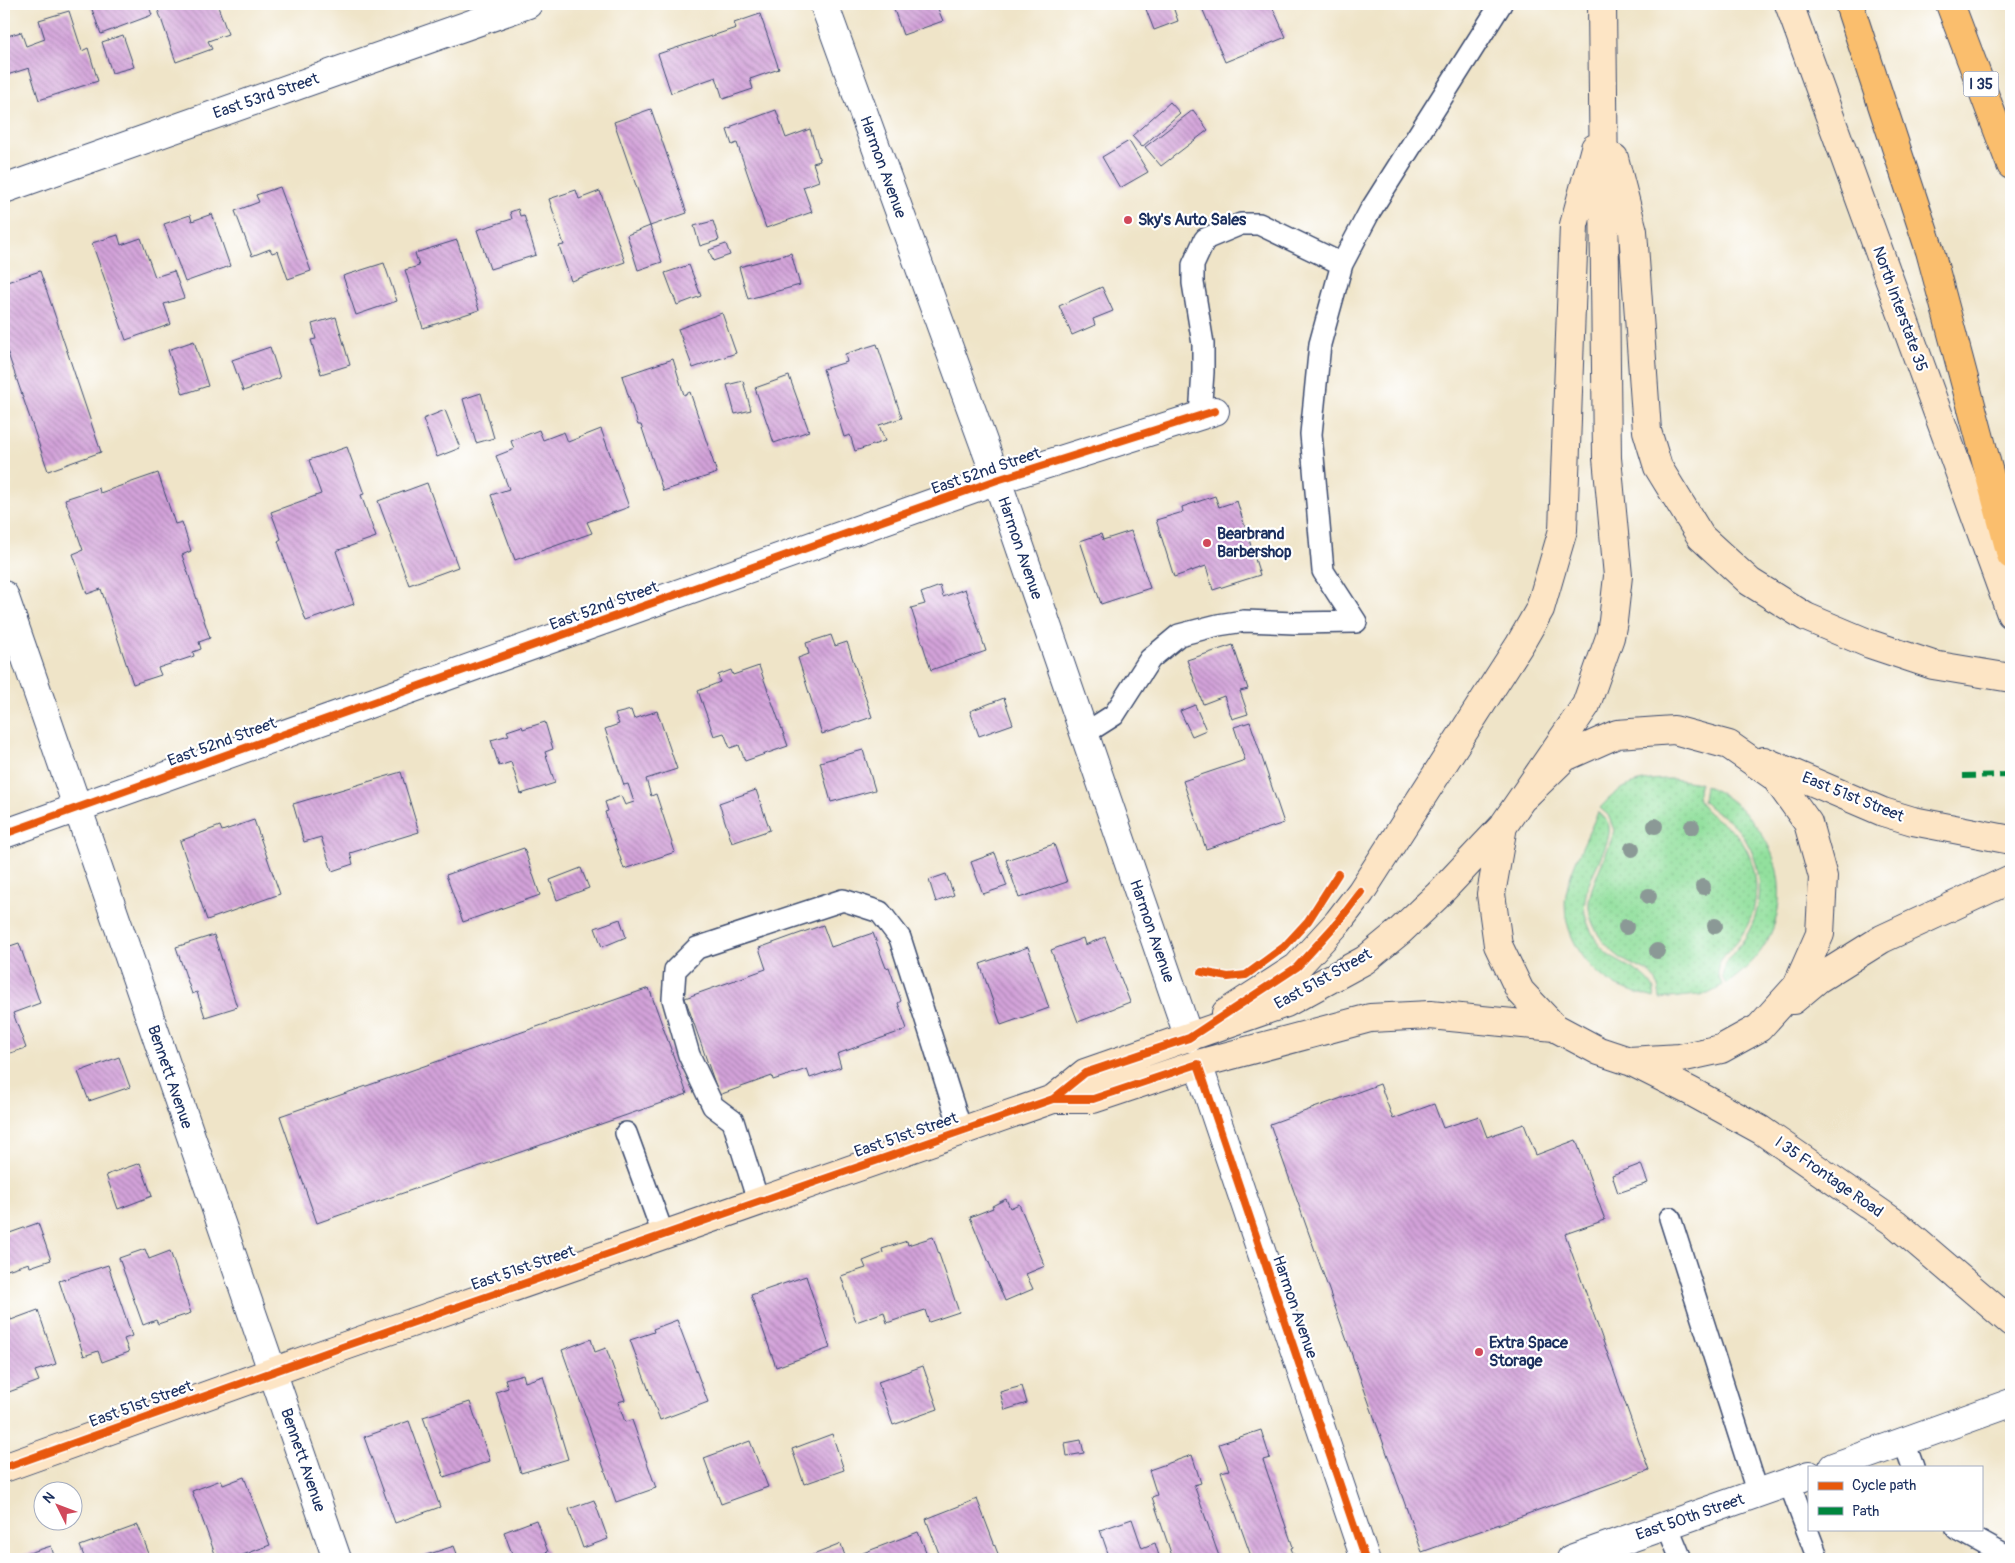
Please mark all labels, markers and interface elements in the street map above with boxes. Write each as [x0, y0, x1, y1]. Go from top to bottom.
street label: East 53rd Street [210, 68, 322, 123]
road number: I 35 [1964, 72, 1998, 96]
street label: Harmon Avenue [855, 113, 911, 221]
place label: Sky's Auto Sales [1138, 210, 1247, 230]
marker: Sky's Auto Sales [1122, 214, 1134, 226]
street label: North Interstate 35 [1868, 244, 1932, 374]
street label: East 52nd Street [929, 443, 1044, 499]
street label: Harmon Avenue [993, 494, 1047, 602]
place label: Bearbrand Barbershop [1217, 524, 1292, 562]
marker: Bearbrand Barbershop [1201, 537, 1213, 549]
street label: East 52nd Street [547, 577, 662, 635]
street label: East 52nd Street [165, 713, 280, 771]
street label: East 51st Street [1799, 767, 1907, 827]
street label: Harmon Avenue [1125, 877, 1179, 985]
street label: East 51st Street [1271, 944, 1376, 1014]
street label: Bennett Avenue [143, 1023, 197, 1131]
street label: East 51st Street [852, 1108, 961, 1162]
street label: I 35 Frontage Road [1771, 1132, 1887, 1222]
street label: East 51st Street [469, 1241, 578, 1295]
street label: Harmon Avenue [1268, 1253, 1322, 1361]
place label: Extra Space Storage [1489, 1333, 1569, 1371]
marker: Extra Space Storage [1473, 1346, 1485, 1358]
street label: East 51st Street [87, 1376, 196, 1432]
street label: Bennett Avenue [276, 1406, 330, 1514]
legend [1808, 1466, 1982, 1530]
text: Cycle path [1852, 1476, 1916, 1495]
north arrow [32, 1480, 82, 1530]
text: N [39, 1488, 58, 1507]
street label: East 50th Street [1633, 1489, 1747, 1545]
text: Path [1852, 1502, 1879, 1521]

